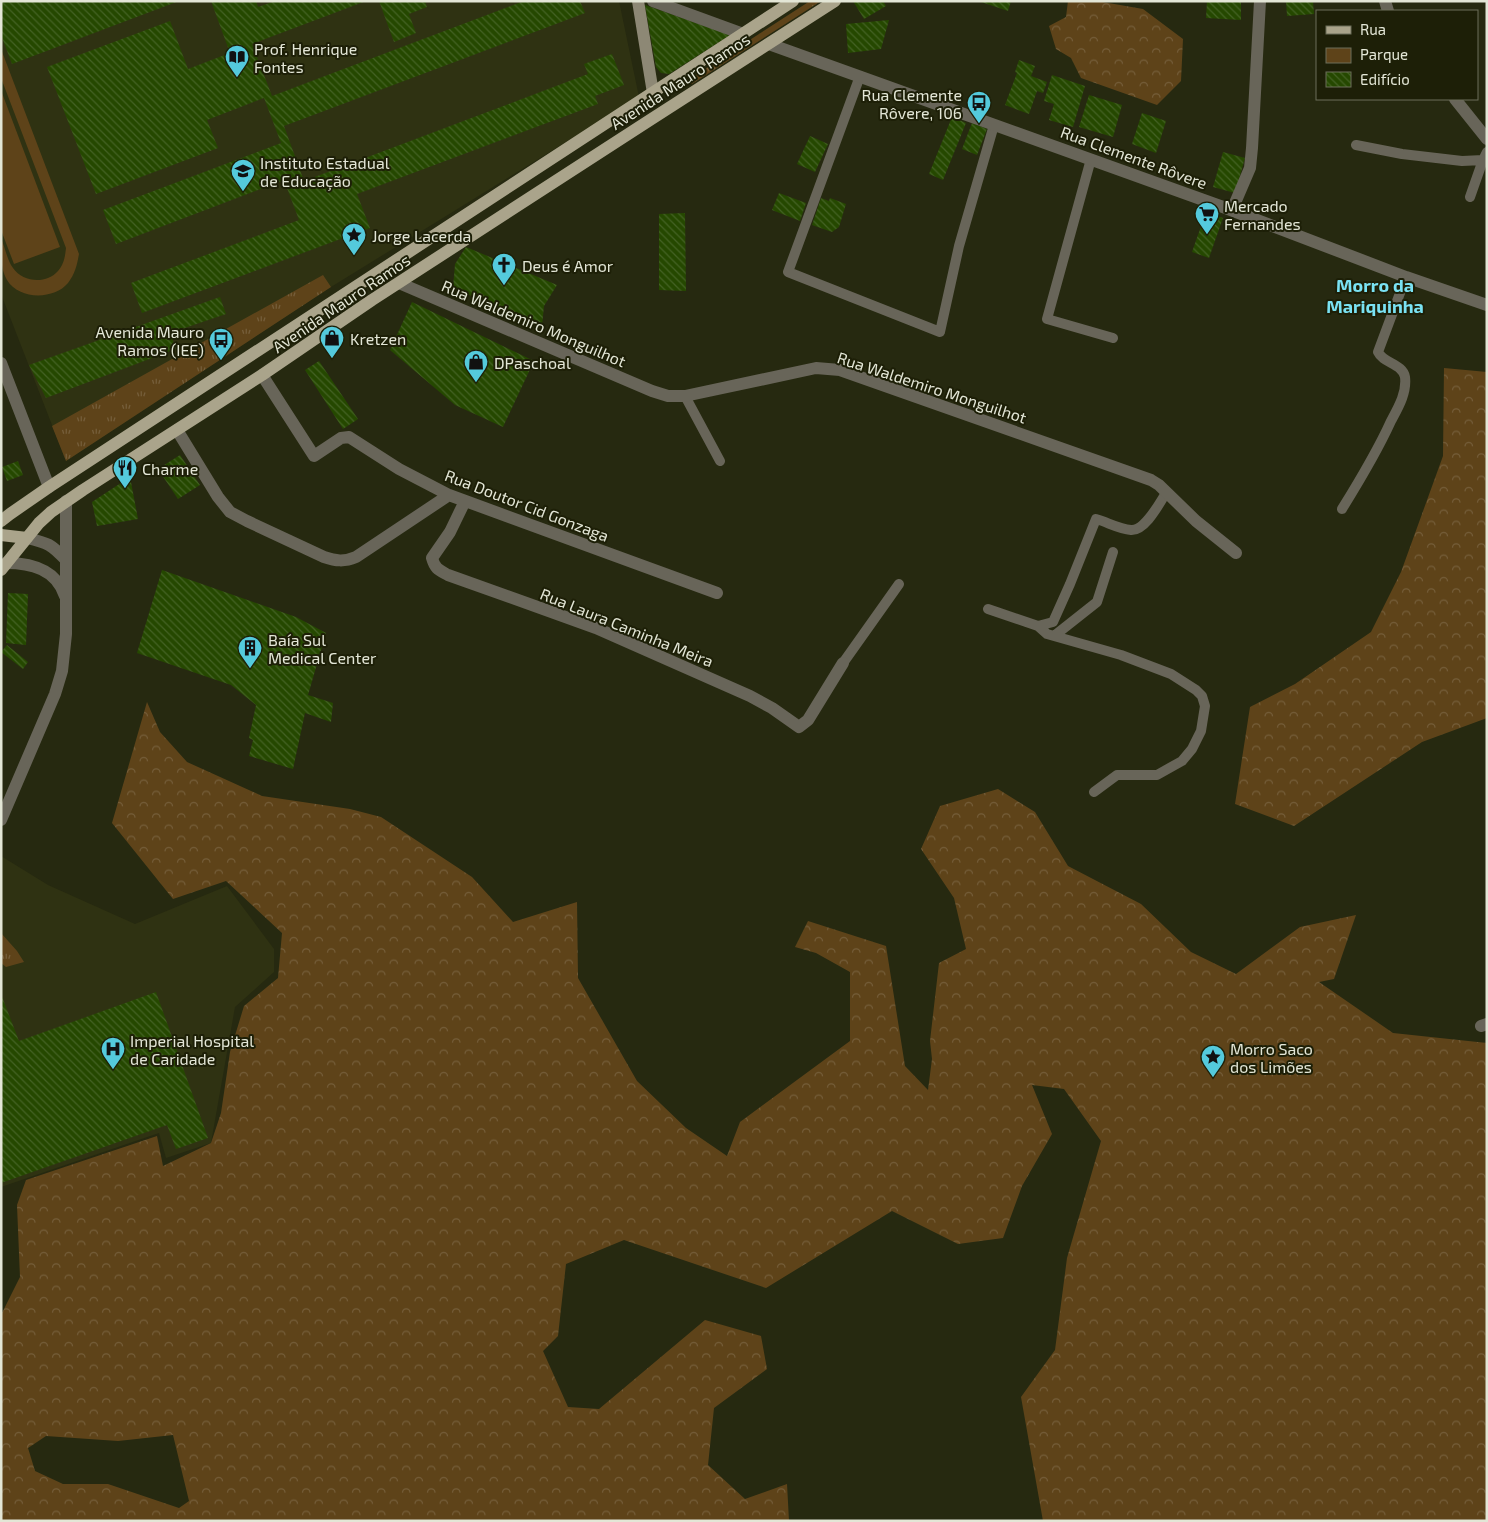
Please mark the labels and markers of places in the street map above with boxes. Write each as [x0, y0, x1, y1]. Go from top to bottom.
place label: Prof. Henrique Fontes [254, 39, 357, 76]
library icon: Prof. Henrique Fontes [224, 44, 250, 78]
place label: Rua Clemente Rôvere, 106 [862, 85, 962, 122]
bus stop icon: Rua Clemente Rôvere, 106 [966, 90, 992, 124]
place label: Instituto Estadual de Educação [260, 153, 390, 191]
school or university icon: Instituto Estadual de Educação [230, 158, 256, 192]
place label: Mercado Fernandes [1224, 196, 1301, 233]
supermarket icon: Mercado Fernandes [1194, 201, 1220, 235]
place icon: Jorge Lacerda [341, 222, 367, 256]
place label: Jorge Lacerda [372, 226, 471, 245]
church icon: Deus é Amor [491, 252, 517, 286]
place label: Deus é Amor [522, 256, 614, 275]
place label: Avenida Mauro Ramos (IEE) [95, 322, 204, 359]
shop icon: Kretzen [319, 325, 345, 359]
bus stop icon: Avenida Mauro Ramos (IEE) [208, 327, 234, 361]
place label: Kretzen [350, 329, 406, 348]
shop icon: DPaschoal [463, 349, 489, 383]
place label: DPaschoal [494, 353, 571, 372]
restaurant icon: Charme [112, 455, 138, 489]
place label: Charme [142, 459, 198, 478]
place label: Baía Sul Medical Center [268, 630, 377, 667]
building icon: Baía Sul Medical Center [237, 635, 263, 669]
place label: Imperial Hospital de Caridade [130, 1031, 254, 1068]
hospital icon: Imperial Hospital de Caridade [100, 1036, 126, 1070]
place label: Morro Saco dos Limões [1230, 1039, 1313, 1076]
place icon: Morro Saco dos Limões [1200, 1044, 1226, 1078]

